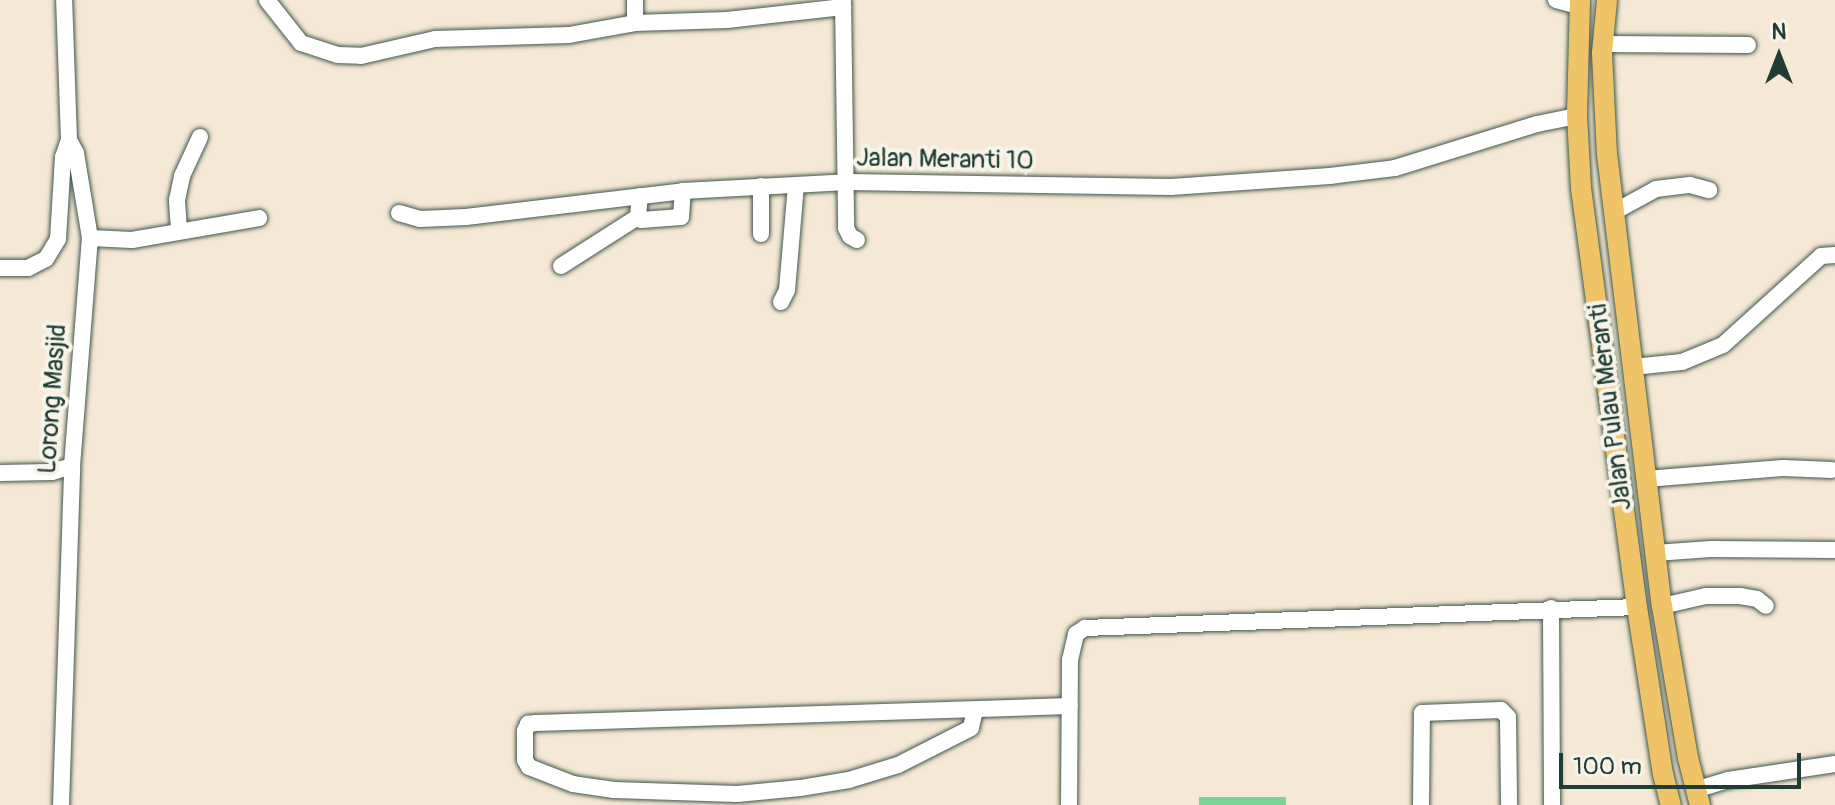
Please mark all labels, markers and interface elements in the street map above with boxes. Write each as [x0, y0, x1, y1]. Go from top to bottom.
north arrow [1739, 16, 1819, 96]
text: N [1772, 18, 1786, 46]
street label: Jalan Meranti 10 [856, 143, 1034, 177]
street label: Jalan Pulau Meranti [1583, 302, 1639, 512]
street label: Lorong Masjid [32, 323, 74, 475]
scale bar [1563, 737, 1805, 787]
text: 100 m [1573, 752, 1642, 781]

